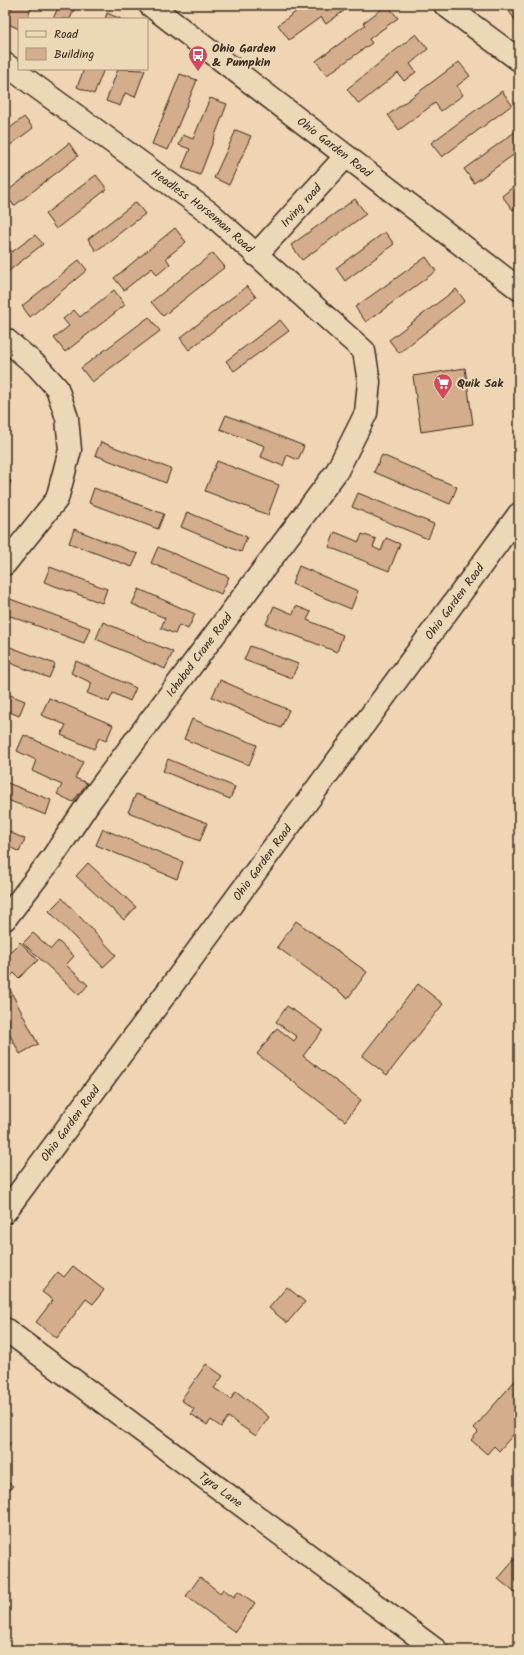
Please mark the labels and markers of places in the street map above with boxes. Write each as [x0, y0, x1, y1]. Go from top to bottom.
place label: Ohio Garden & Pumpkin [212, 39, 276, 72]
bus stop icon: Ohio Garden & Pumpkin [187, 44, 209, 72]
supermarket icon: Quik Sak [432, 372, 454, 400]
place label: Quik Sak [457, 374, 504, 393]

